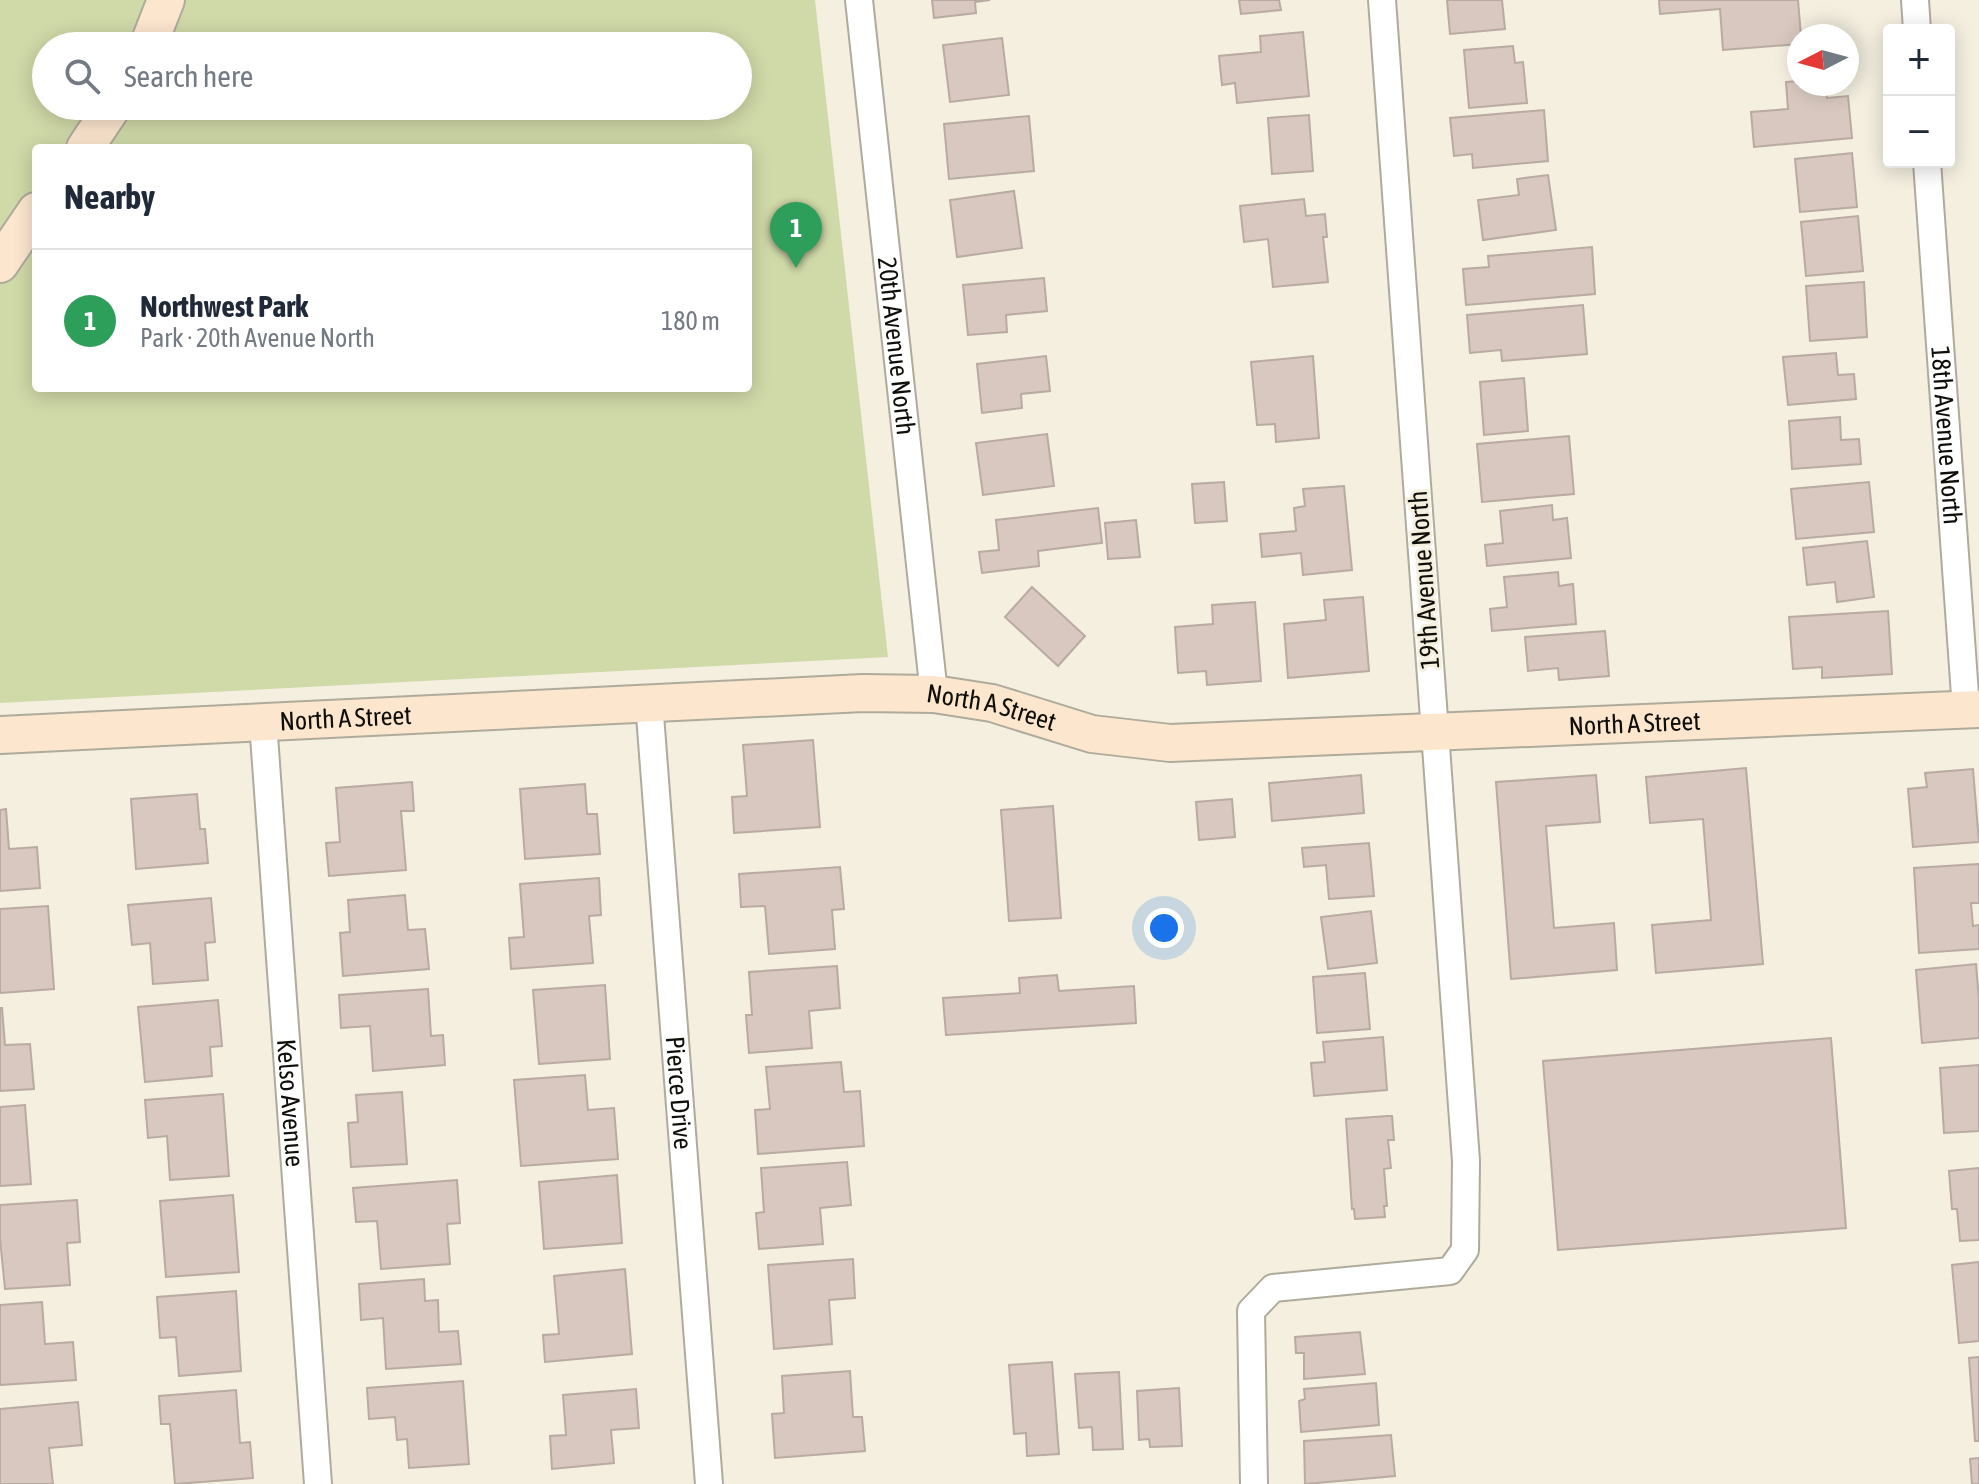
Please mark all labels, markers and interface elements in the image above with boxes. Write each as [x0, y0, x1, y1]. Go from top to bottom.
north arrow [1787, 24, 1859, 96]
map controls [1883, 24, 1955, 168]
button: + [1883, 24, 1955, 96]
search box [32, 32, 752, 120]
icon: search [60, 54, 104, 98]
text: Search here [124, 59, 253, 93]
button: − [1883, 96, 1955, 168]
text: Nearby [64, 177, 155, 216]
pin: 1 [770, 202, 822, 268]
street label: 20th Avenue North [872, 255, 921, 437]
text: Northwest Park [140, 289, 308, 323]
text: 1 [84, 306, 96, 336]
text: 180 m [661, 306, 720, 336]
text: Park · 20th Avenue North [140, 323, 375, 353]
street label: 18th Avenue North [1925, 345, 1968, 526]
street label: 19th Avenue North [1403, 490, 1445, 670]
street label: North A Street [925, 678, 1060, 737]
street label: North A Street [279, 700, 412, 736]
street label: North A Street [1568, 706, 1701, 741]
your location [1144, 908, 1184, 948]
street label: Pierce Drive [660, 1035, 698, 1150]
street label: Kelso Avenue [271, 1038, 310, 1168]

